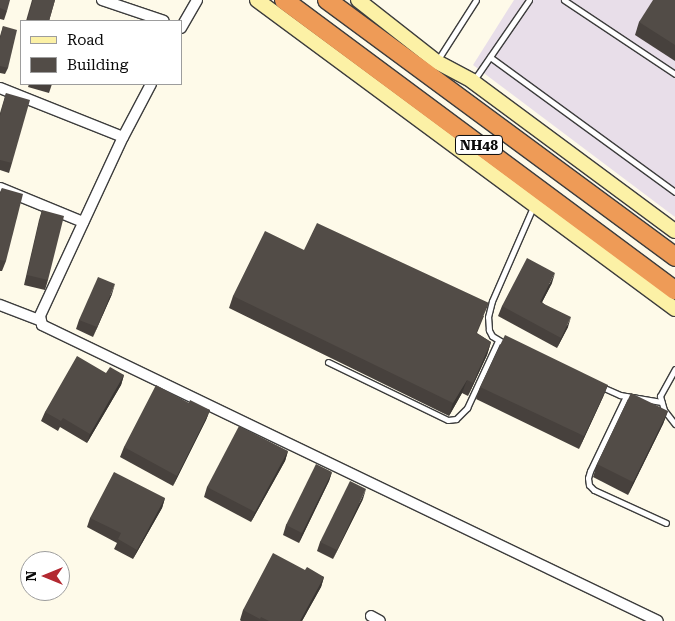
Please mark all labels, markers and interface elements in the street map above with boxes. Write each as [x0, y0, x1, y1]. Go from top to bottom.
legend [20, 20, 182, 85]
text: Road [67, 31, 104, 49]
text: Building [67, 56, 128, 74]
road number: NH48 [454, 134, 504, 156]
north arrow [20, 551, 70, 601]
text: N [23, 571, 39, 581]

